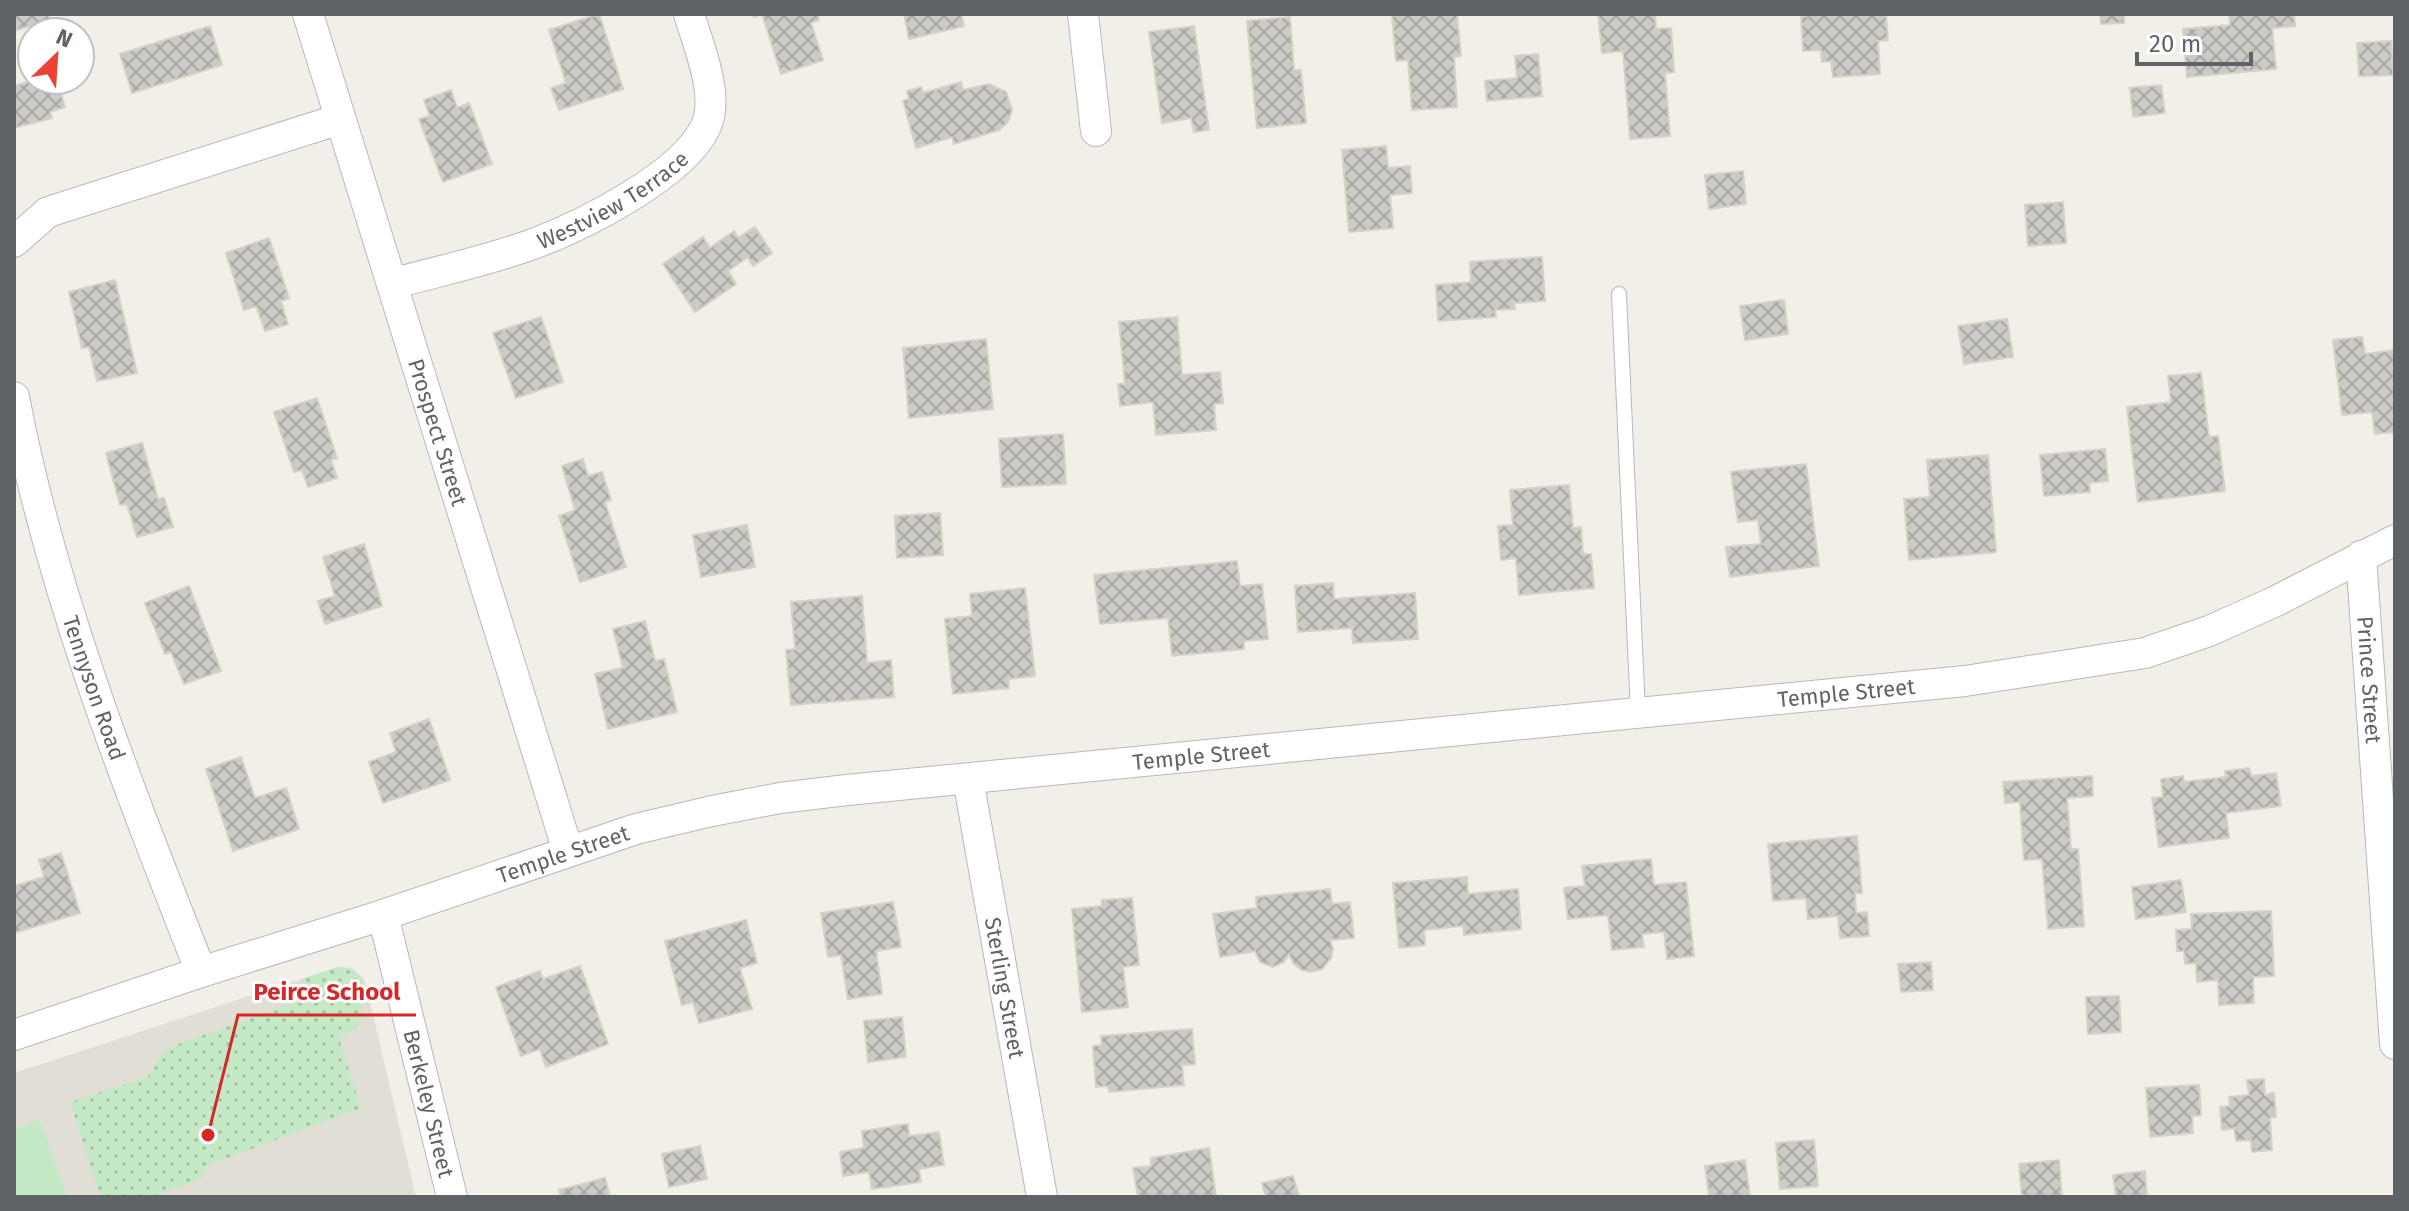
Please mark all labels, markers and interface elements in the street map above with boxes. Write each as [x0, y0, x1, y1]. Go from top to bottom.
north arrow [16, 16, 96, 96]
scale bar [2137, 16, 2251, 66]
text: N [52, 23, 77, 54]
text: 20 m [2149, 30, 2201, 58]
street label: Westview Terrace [533, 145, 694, 255]
street label: Prospect Street [402, 356, 473, 509]
street label: Tennyson Road [57, 612, 131, 764]
street label: Prince Street [2351, 615, 2387, 744]
street label: Temple Street [1776, 673, 1916, 713]
street label: Temple Street [1131, 736, 1271, 776]
street label: Temple Street [493, 819, 633, 889]
street label: Sterling Street [979, 915, 1030, 1061]
callout: Peirce School [238, 967, 416, 1015]
text: Peirce School [254, 978, 401, 1006]
street label: Berkeley Street [397, 1027, 460, 1180]

